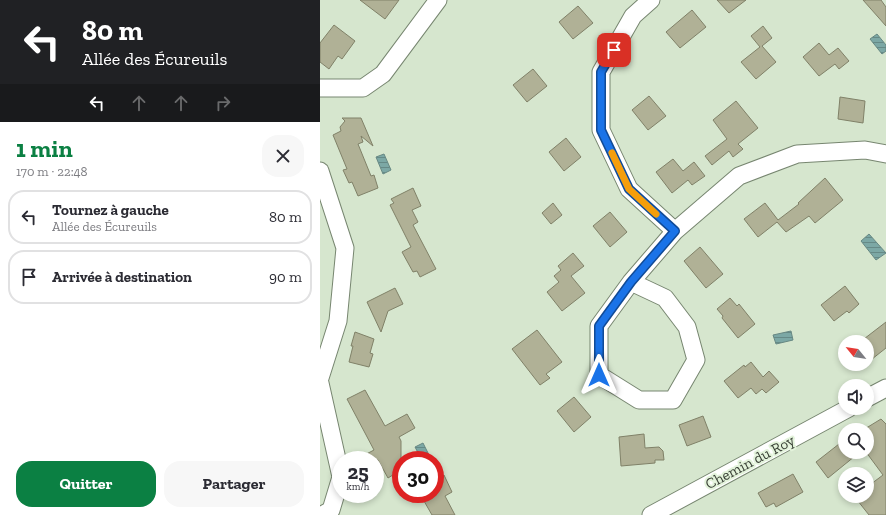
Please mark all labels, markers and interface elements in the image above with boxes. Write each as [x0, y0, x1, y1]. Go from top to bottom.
text: 80 m [82, 14, 143, 47]
icon: left [16, 16, 68, 68]
pin [597, 33, 631, 67]
icon: arrive [603, 39, 625, 61]
text: Allée des Écureuils [82, 48, 227, 70]
icon: left [86, 92, 108, 114]
icon: ahead [128, 92, 150, 114]
icon: ahead [170, 92, 192, 114]
icon: right [212, 92, 234, 114]
text: 1 min [16, 134, 73, 163]
button: close [262, 135, 304, 177]
text: 170 m · 22:48 [16, 164, 88, 179]
text: Tournez à gauche [52, 201, 169, 219]
icon: left [18, 206, 40, 228]
text: 80 m [269, 208, 302, 226]
text: Allée des Écureuils [52, 219, 157, 234]
icon: arrive [18, 266, 40, 288]
text: Arrivée à destination [52, 268, 192, 286]
text: 90 m [269, 268, 302, 286]
north arrow [838, 335, 874, 371]
map controls [838, 335, 874, 503]
position arrow [578, 354, 620, 396]
button: sound [838, 379, 874, 415]
button: search [838, 423, 874, 459]
street label: Chemin du Roy [702, 431, 798, 493]
speed limit sign: 30 [392, 451, 444, 503]
text: 25 [347, 460, 369, 484]
button: Quitter [16, 461, 156, 507]
button: Partager [164, 461, 304, 507]
button: layers [838, 467, 874, 503]
text: km/h [347, 481, 369, 493]

